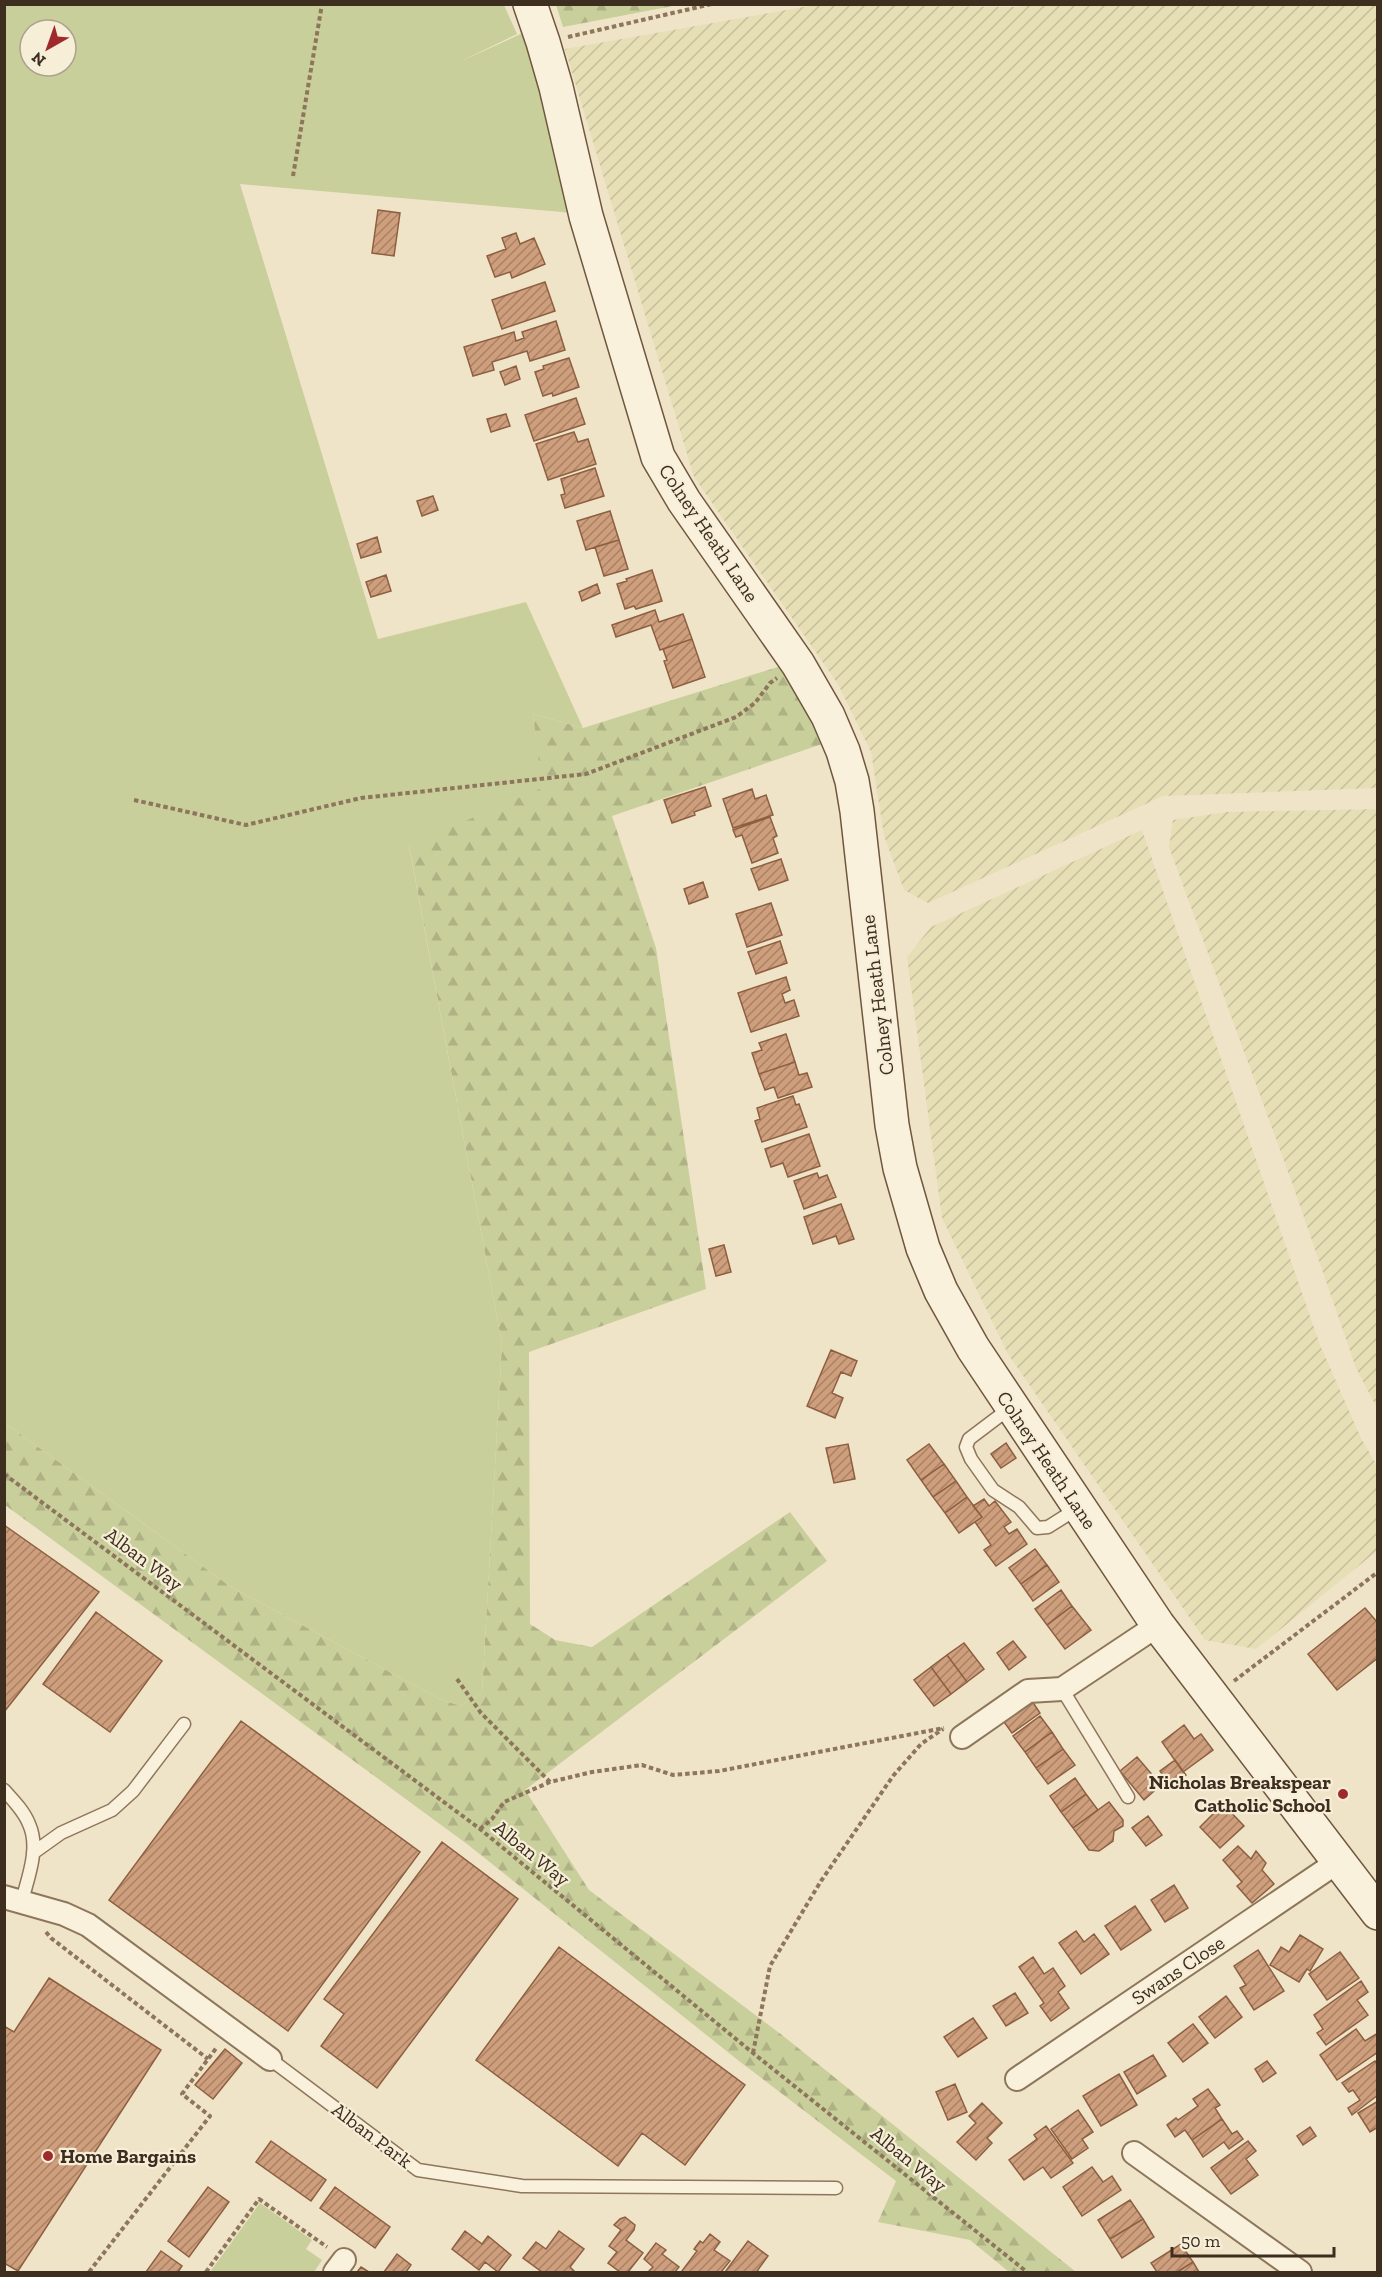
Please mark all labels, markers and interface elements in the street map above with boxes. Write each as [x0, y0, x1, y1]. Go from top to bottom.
north arrow [18, 18, 78, 78]
text: N [28, 48, 49, 70]
street label: Colney Heath Lane [654, 459, 764, 607]
street label: Colney Heath Lane [855, 913, 899, 1077]
street label: Colney Heath Lane [992, 1386, 1102, 1534]
street label: Alban Way [100, 1522, 188, 1596]
place label: Nicholas Breakspear Catholic School [1149, 1770, 1331, 1817]
marker: Nicholas Breakspear Catholic School [1336, 1787, 1350, 1801]
street label: Alban Way [489, 1815, 576, 1892]
street label: Swans Close [1127, 1930, 1229, 2010]
street label: Alban Park [327, 2097, 417, 2173]
street label: Alban Way [866, 2121, 953, 2198]
place label: Home Bargains [60, 2144, 196, 2168]
marker: Home Bargains [41, 2149, 55, 2163]
scale bar [1172, 2220, 1334, 2258]
text: 50 m [1181, 2230, 1221, 2252]

